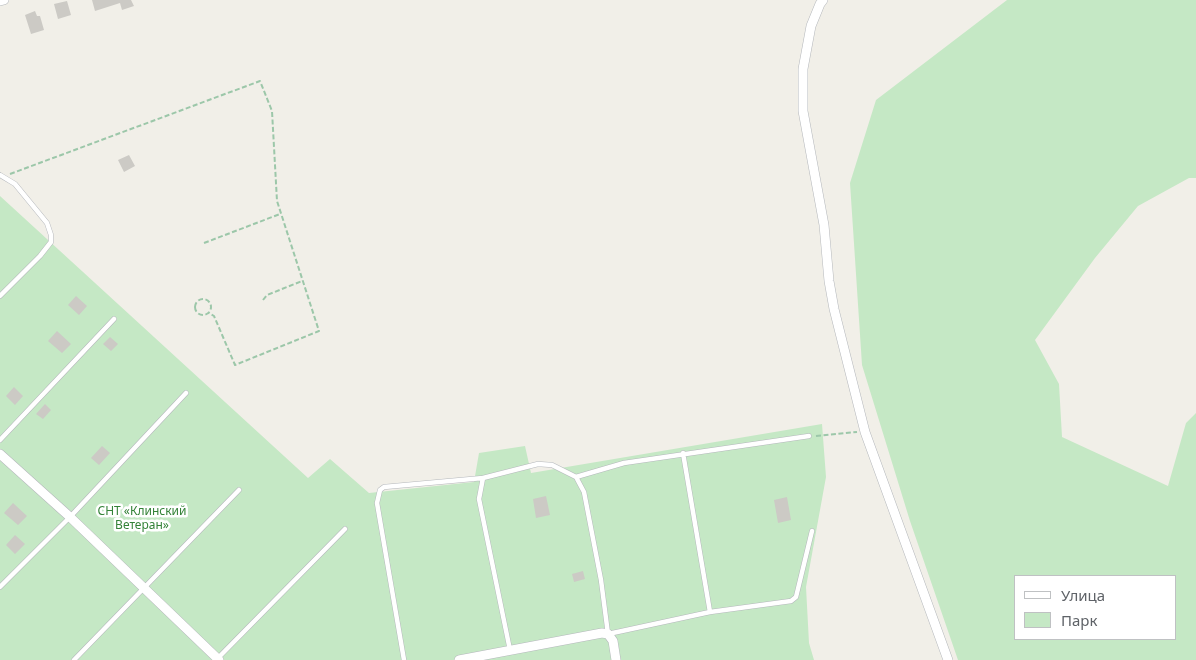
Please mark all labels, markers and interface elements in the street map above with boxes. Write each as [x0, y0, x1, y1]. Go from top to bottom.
park label: СНТ «Клинский Ветеран» [97, 505, 187, 533]
legend [1014, 575, 1176, 640]
text: Улица [1061, 585, 1105, 605]
text: Парк [1061, 610, 1097, 630]

